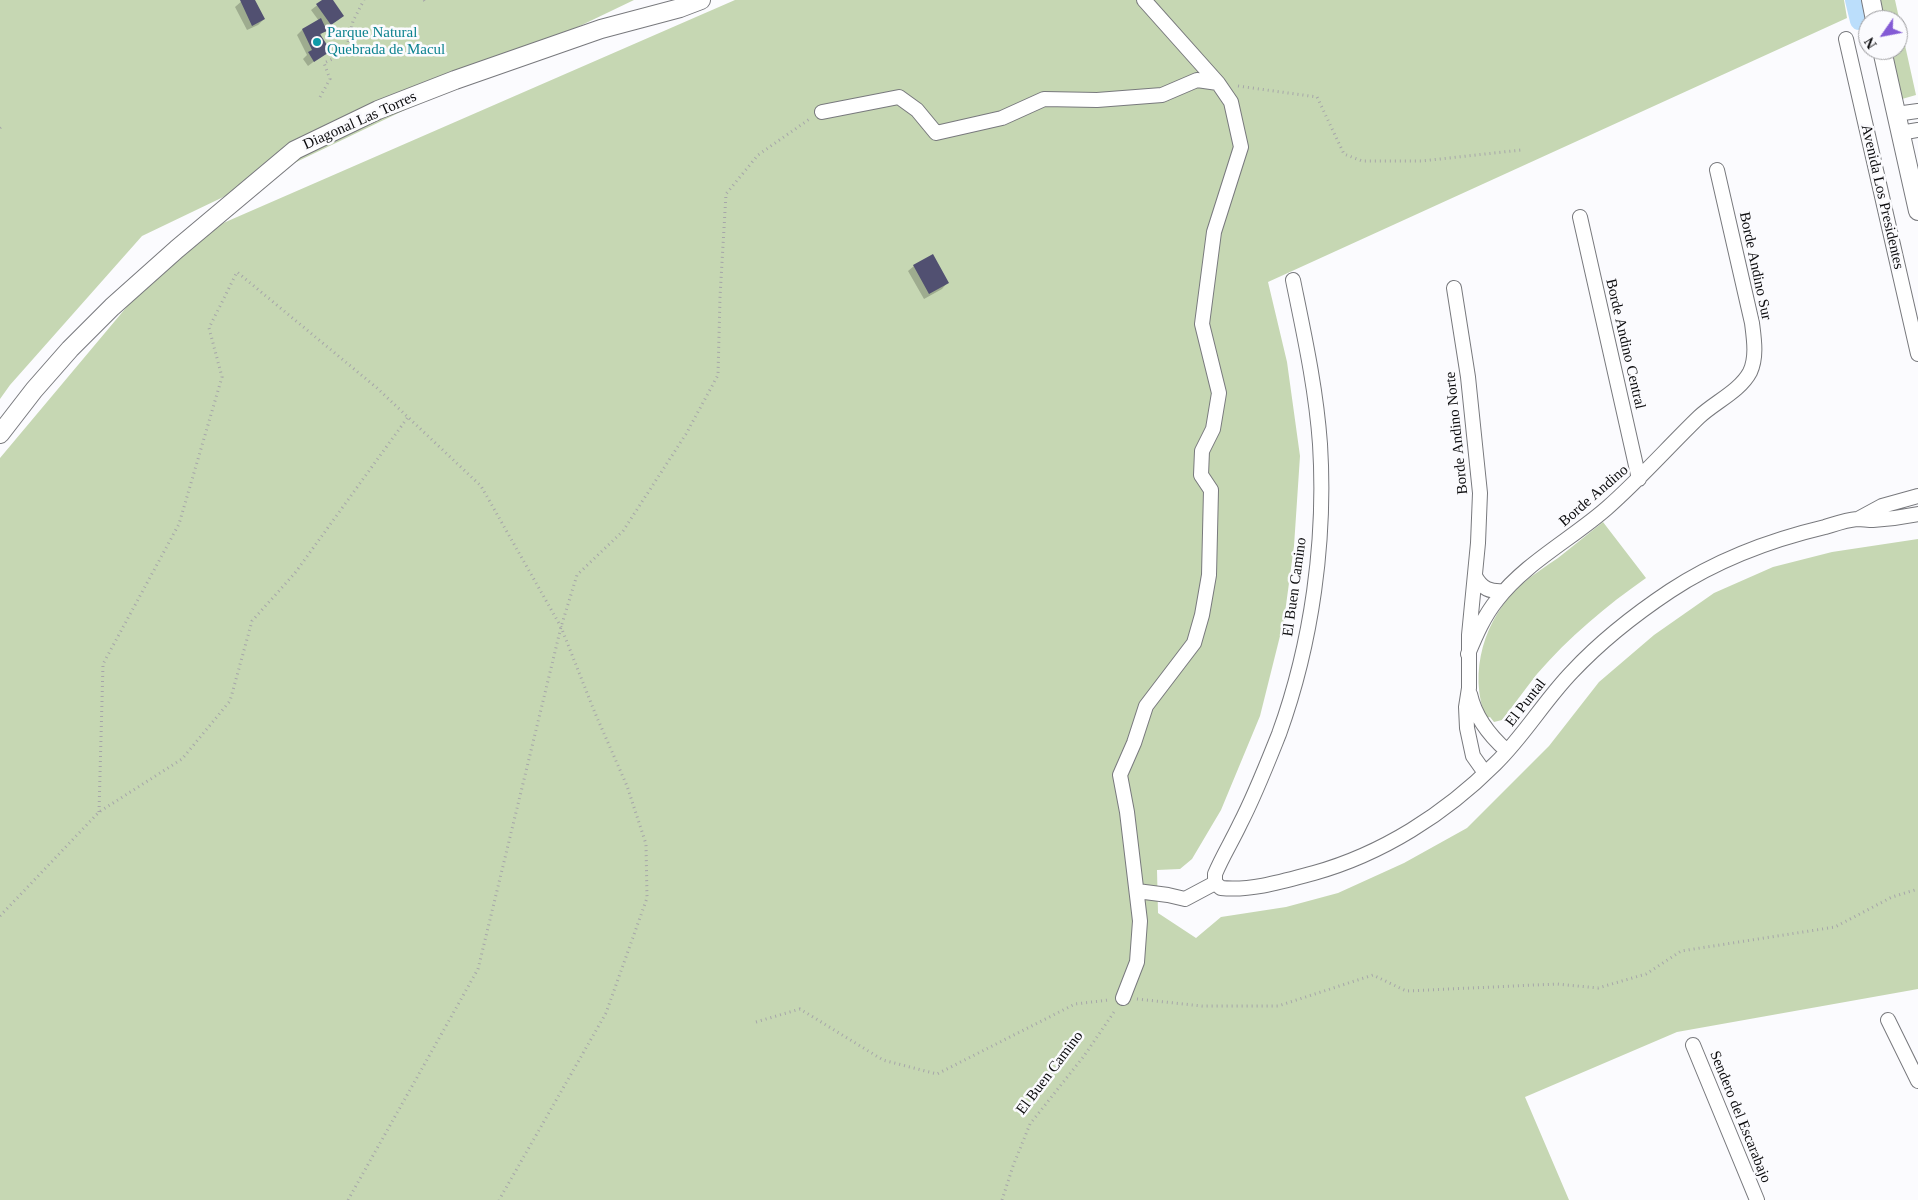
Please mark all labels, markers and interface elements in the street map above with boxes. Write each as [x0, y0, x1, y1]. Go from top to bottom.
north arrow [1858, 10, 1908, 60]
place label: Parque Natural Quebrada de Macul [327, 24, 445, 59]
text: N [1862, 35, 1880, 51]
marker: Parque Natural Quebrada de Macul [311, 36, 323, 48]
street label: Diagonal Las Torres [301, 88, 419, 154]
street label: Avenida Los Presidentes [1857, 123, 1907, 271]
street label: Borde Andino Sur [1735, 210, 1775, 322]
street label: Borde Andino Central [1601, 277, 1649, 411]
street label: Borde Andino Norte [1442, 371, 1472, 495]
street label: Borde Andino [1556, 461, 1632, 531]
street label: El Buen Camino [1279, 536, 1311, 638]
street label: El Puntal [1502, 676, 1550, 730]
street label: El Buen Camino [1013, 1028, 1087, 1118]
street label: Sendero del Escarabajo [1705, 1048, 1775, 1186]

